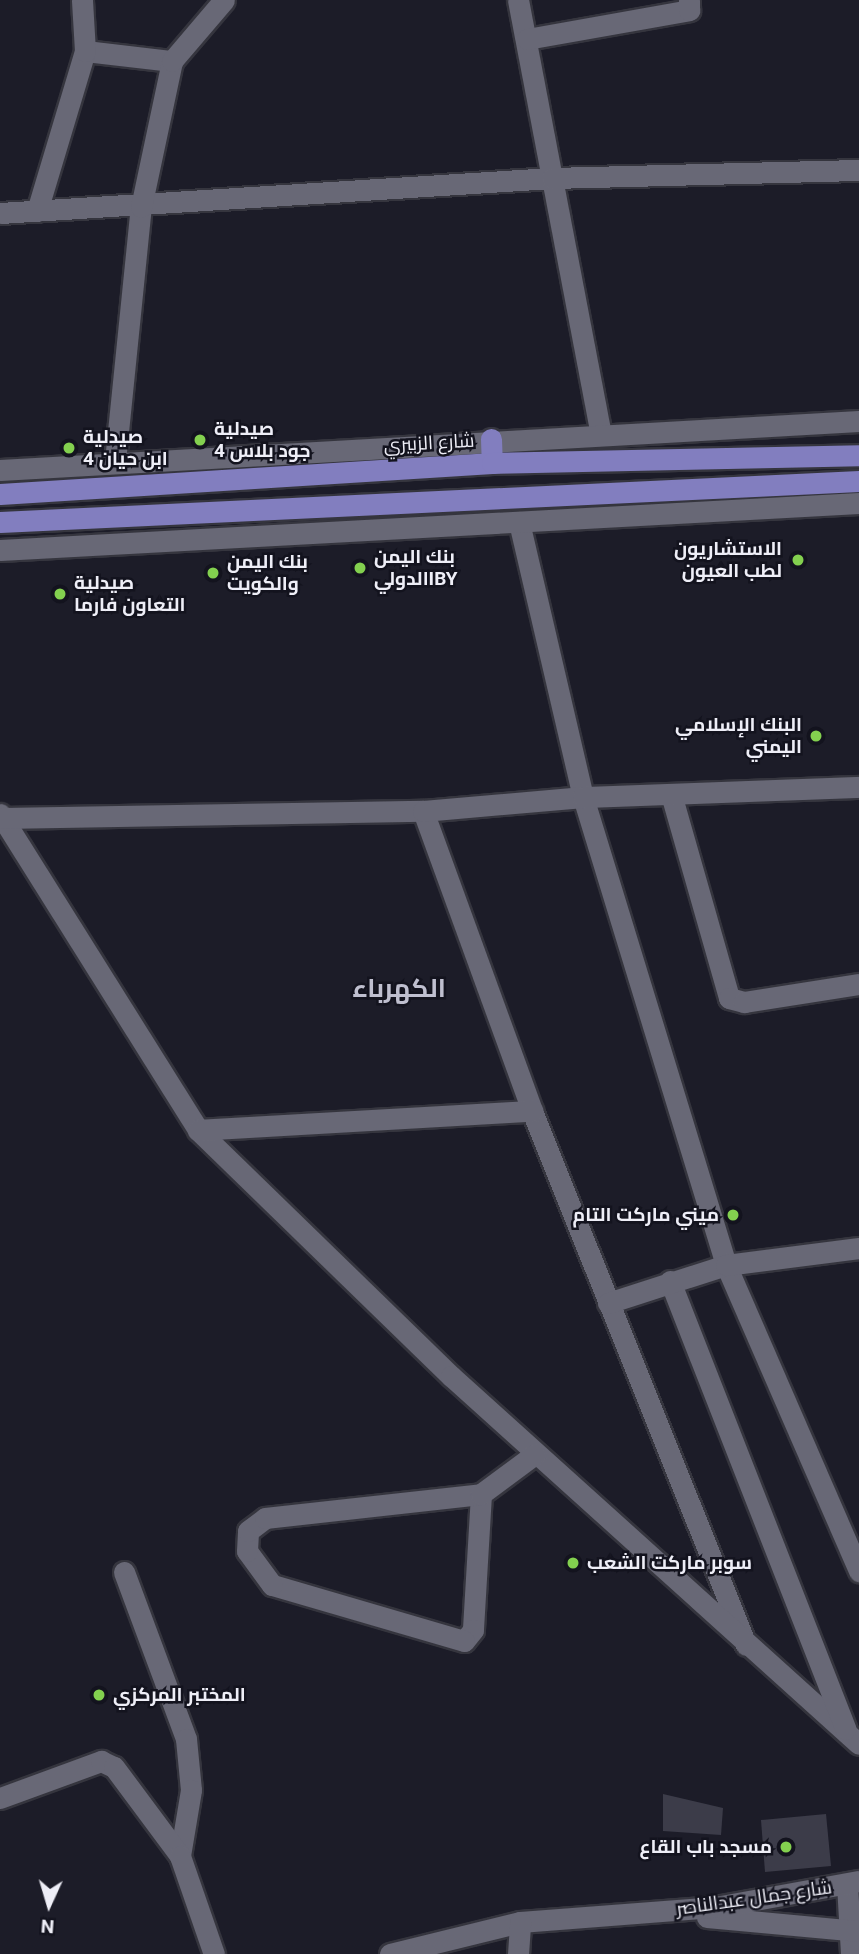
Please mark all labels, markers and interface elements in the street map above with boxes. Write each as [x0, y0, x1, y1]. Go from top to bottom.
place label: صيدلية جود بلاس 4 [214, 418, 311, 462]
place label: صيدلية ابن حيان 4 [83, 426, 168, 470]
street label: شارع الزبيري [383, 429, 475, 457]
marker: صيدلية جود بلاس 4 [192, 432, 208, 448]
marker: صيدلية ابن حيان 4 [61, 440, 77, 456]
place label: الاستشاريون لطب العيون [674, 538, 782, 582]
place label: بنك اليمن الدوليIBY [374, 546, 458, 590]
marker: الاستشاريون لطب العيون [788, 550, 808, 570]
place label: بنك اليمن والكويت [227, 551, 308, 595]
marker: بنك اليمن الدوليIBY [352, 560, 368, 576]
marker: بنك اليمن والكويت [205, 565, 221, 581]
place label: صيدلية التعاون فارما [74, 572, 186, 616]
marker: صيدلية التعاون فارما [52, 586, 68, 602]
place label: البنك الإسلامي اليمني [675, 714, 802, 758]
marker: البنك الإسلامي اليمني [808, 728, 824, 744]
district label: الكهرباء [352, 973, 446, 1005]
place label: ميني ماركت التام [573, 1204, 719, 1226]
marker: ميني ماركت التام [725, 1207, 741, 1223]
place label: سوبر ماركت الشعب [587, 1552, 752, 1574]
marker: سوبر ماركت الشعب [565, 1555, 581, 1571]
place label: المختبر المركزي [113, 1684, 246, 1706]
marker: المختبر المركزي [91, 1687, 107, 1703]
place label: مسجد باب القاع [640, 1836, 772, 1858]
marker: مسجد باب القاع [778, 1839, 794, 1855]
north arrow [14, 1870, 84, 1940]
street label: شارع جمال عبدالناصر [675, 1876, 833, 1920]
text: N [40, 1915, 55, 1938]

